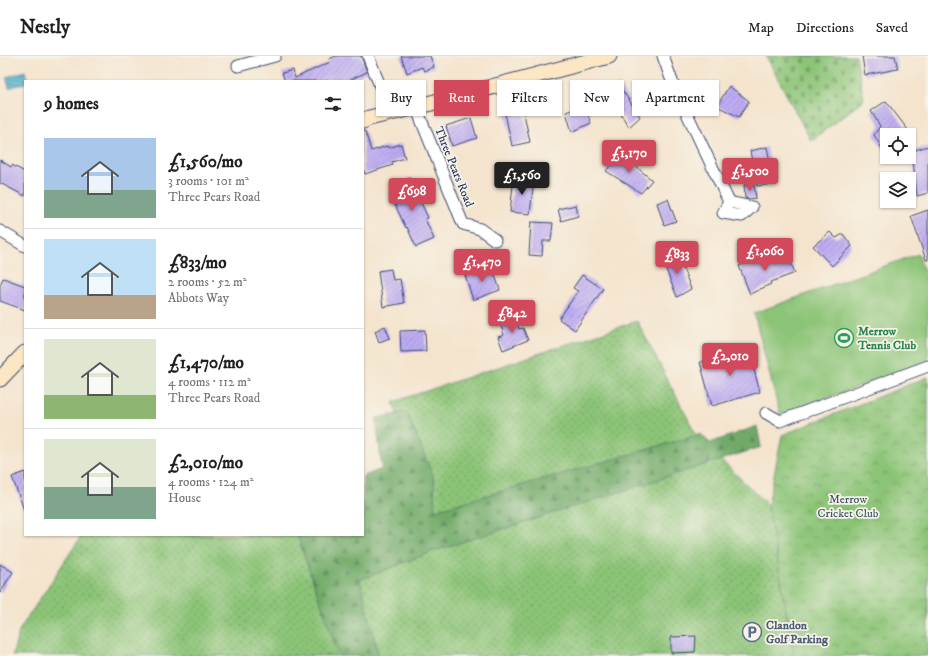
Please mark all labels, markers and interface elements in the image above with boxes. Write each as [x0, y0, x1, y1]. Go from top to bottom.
text: Nestly [20, 16, 70, 39]
text: Map [748, 19, 774, 37]
text: Directions [796, 19, 854, 37]
text: Saved [876, 19, 908, 37]
chip: Buy [376, 80, 426, 116]
chip: Rent [434, 80, 489, 116]
chip: Filters [497, 80, 562, 116]
chip: New [570, 80, 624, 116]
chip: Apartment [632, 80, 719, 116]
text: 9 homes [44, 93, 99, 115]
icon: filters [322, 93, 344, 115]
street label: Three Pears Road [431, 125, 477, 209]
map controls [880, 128, 916, 208]
button: locate [880, 128, 916, 164]
pin: £1,170 [596, 140, 662, 174]
text: £1,170 [611, 145, 647, 161]
text: £1,560/mo [168, 151, 242, 173]
icon: home [76, 154, 124, 202]
pin: £1,500 [717, 158, 783, 192]
pin: £1,560 [489, 162, 555, 196]
text: £1,500 [731, 163, 769, 179]
text: £1,560 [503, 167, 541, 183]
button: layers [880, 172, 916, 208]
text: 3 rooms · 101 m² [168, 173, 249, 189]
pin: £698 [388, 178, 436, 212]
text: £698 [398, 183, 426, 199]
text: Three Pears Road [168, 189, 260, 205]
pin: £1,060 [732, 238, 798, 272]
pin: £833 [653, 241, 701, 275]
text: £1,060 [746, 243, 784, 259]
text: £833 [664, 246, 690, 262]
pin: £1,470 [449, 249, 515, 283]
text: £833/mo [168, 252, 227, 274]
text: £1,470 [463, 254, 501, 270]
icon: home [76, 255, 124, 303]
text: 2 rooms · 52 m² [168, 274, 247, 290]
text: Abbots Way [168, 290, 229, 306]
pin: £842 [488, 300, 536, 334]
text: £842 [497, 305, 527, 321]
place label: Merrow Tennis Club [857, 324, 916, 353]
sports icon: Merrow Tennis Club [833, 327, 855, 349]
pin: £2,010 [697, 343, 763, 377]
text: £2,010 [711, 348, 749, 364]
text: £1,470/mo [168, 352, 244, 374]
icon: home [76, 355, 124, 403]
text: 4 rooms · 112 m² [168, 374, 251, 390]
text: Three Pears Road [168, 390, 260, 406]
text: £2,010/mo [168, 452, 243, 474]
icon: home [76, 455, 124, 503]
text: 4 rooms · 124 m² [168, 474, 254, 490]
text: House [168, 490, 201, 506]
park label: Merrow Cricket Club [818, 492, 879, 521]
place label: Clandon Golf Parking [766, 618, 829, 647]
parking icon: Clandon Golf Parking [741, 621, 763, 643]

